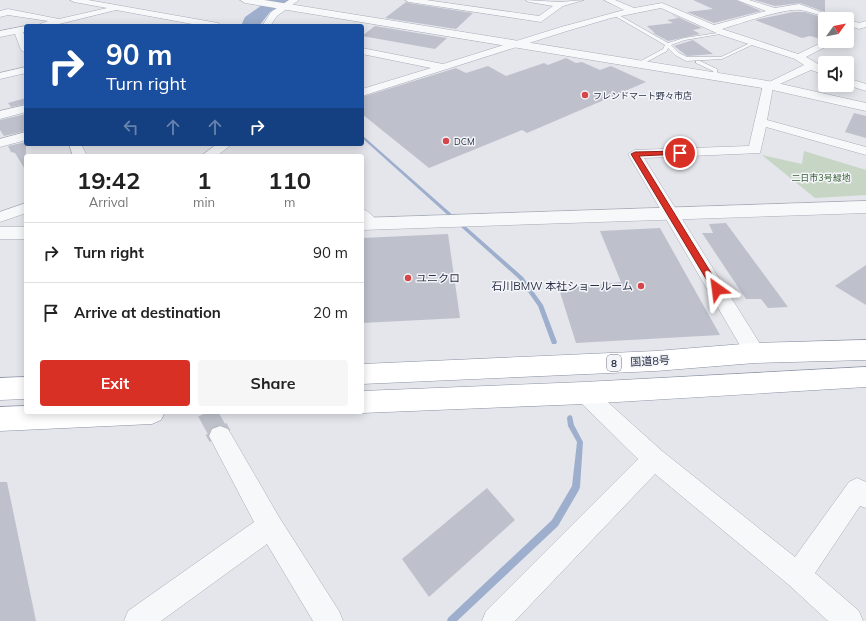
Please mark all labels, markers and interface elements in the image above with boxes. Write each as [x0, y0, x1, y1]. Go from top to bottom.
north arrow [818, 12, 854, 48]
map controls [818, 12, 854, 92]
text: 90 m [106, 37, 172, 72]
icon: right [40, 40, 92, 92]
button: sound [818, 56, 854, 92]
text: Turn right [106, 72, 186, 95]
marker: フレンドマート野々市店 [580, 90, 590, 100]
place label: フレンドマート野々市店 [593, 90, 692, 101]
icon: left [120, 116, 142, 138]
icon: ahead [162, 116, 184, 138]
icon: ahead [204, 116, 226, 138]
icon: right [246, 116, 268, 138]
marker: DCM [441, 136, 451, 146]
place label: DCM [454, 136, 475, 147]
pin [663, 136, 697, 170]
icon: arrive [669, 142, 691, 164]
text: 19:42 [77, 165, 140, 195]
text: 1 [197, 165, 211, 195]
text: 110 [268, 165, 311, 195]
park label: 二日市3号緑地 [791, 172, 851, 183]
text: Arrival [89, 194, 128, 210]
text: min [193, 194, 215, 210]
text: m [284, 194, 295, 210]
icon: right [40, 242, 62, 264]
text: Turn right [74, 243, 144, 262]
text: 90 m [313, 243, 348, 262]
position arrow [696, 268, 738, 310]
place label: ユニクロ [416, 271, 460, 285]
marker: ユニクロ [403, 273, 413, 283]
place label: 石川BMW 本社ショールーム [491, 279, 633, 293]
marker: 石川BMW 本社ショールーム [636, 281, 646, 291]
icon: arrive [40, 302, 62, 324]
text: Arrive at destination [74, 303, 221, 322]
text: 20 m [313, 303, 348, 322]
street label: 国道8号 [630, 353, 670, 369]
road number: 8 [607, 355, 621, 371]
button: Exit [40, 360, 190, 406]
button: Share [198, 360, 348, 406]

